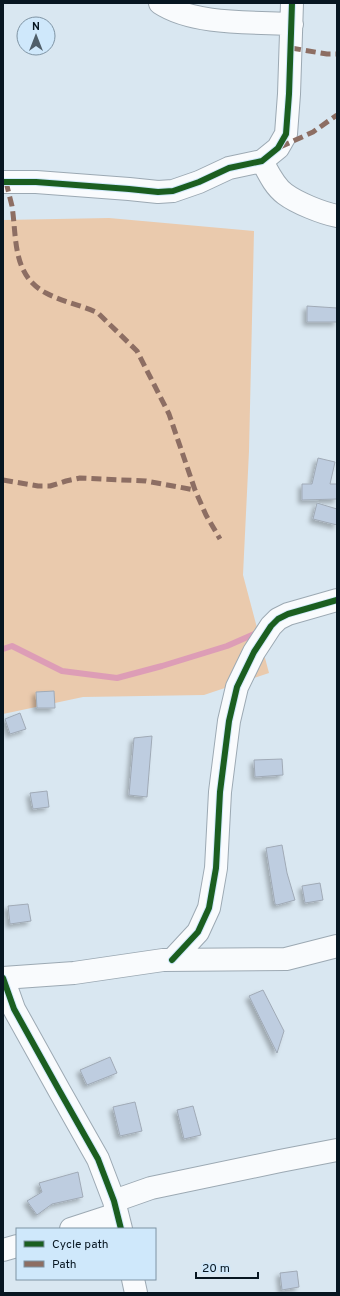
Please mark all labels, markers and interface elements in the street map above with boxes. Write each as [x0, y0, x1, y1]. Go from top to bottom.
north arrow [16, 16, 56, 56]
text: N [32, 20, 40, 34]
legend [16, 1228, 156, 1280]
text: Cycle path [52, 1237, 109, 1253]
scale bar [196, 1254, 258, 1280]
text: Path [52, 1257, 77, 1273]
text: 20 m [202, 1261, 230, 1277]

